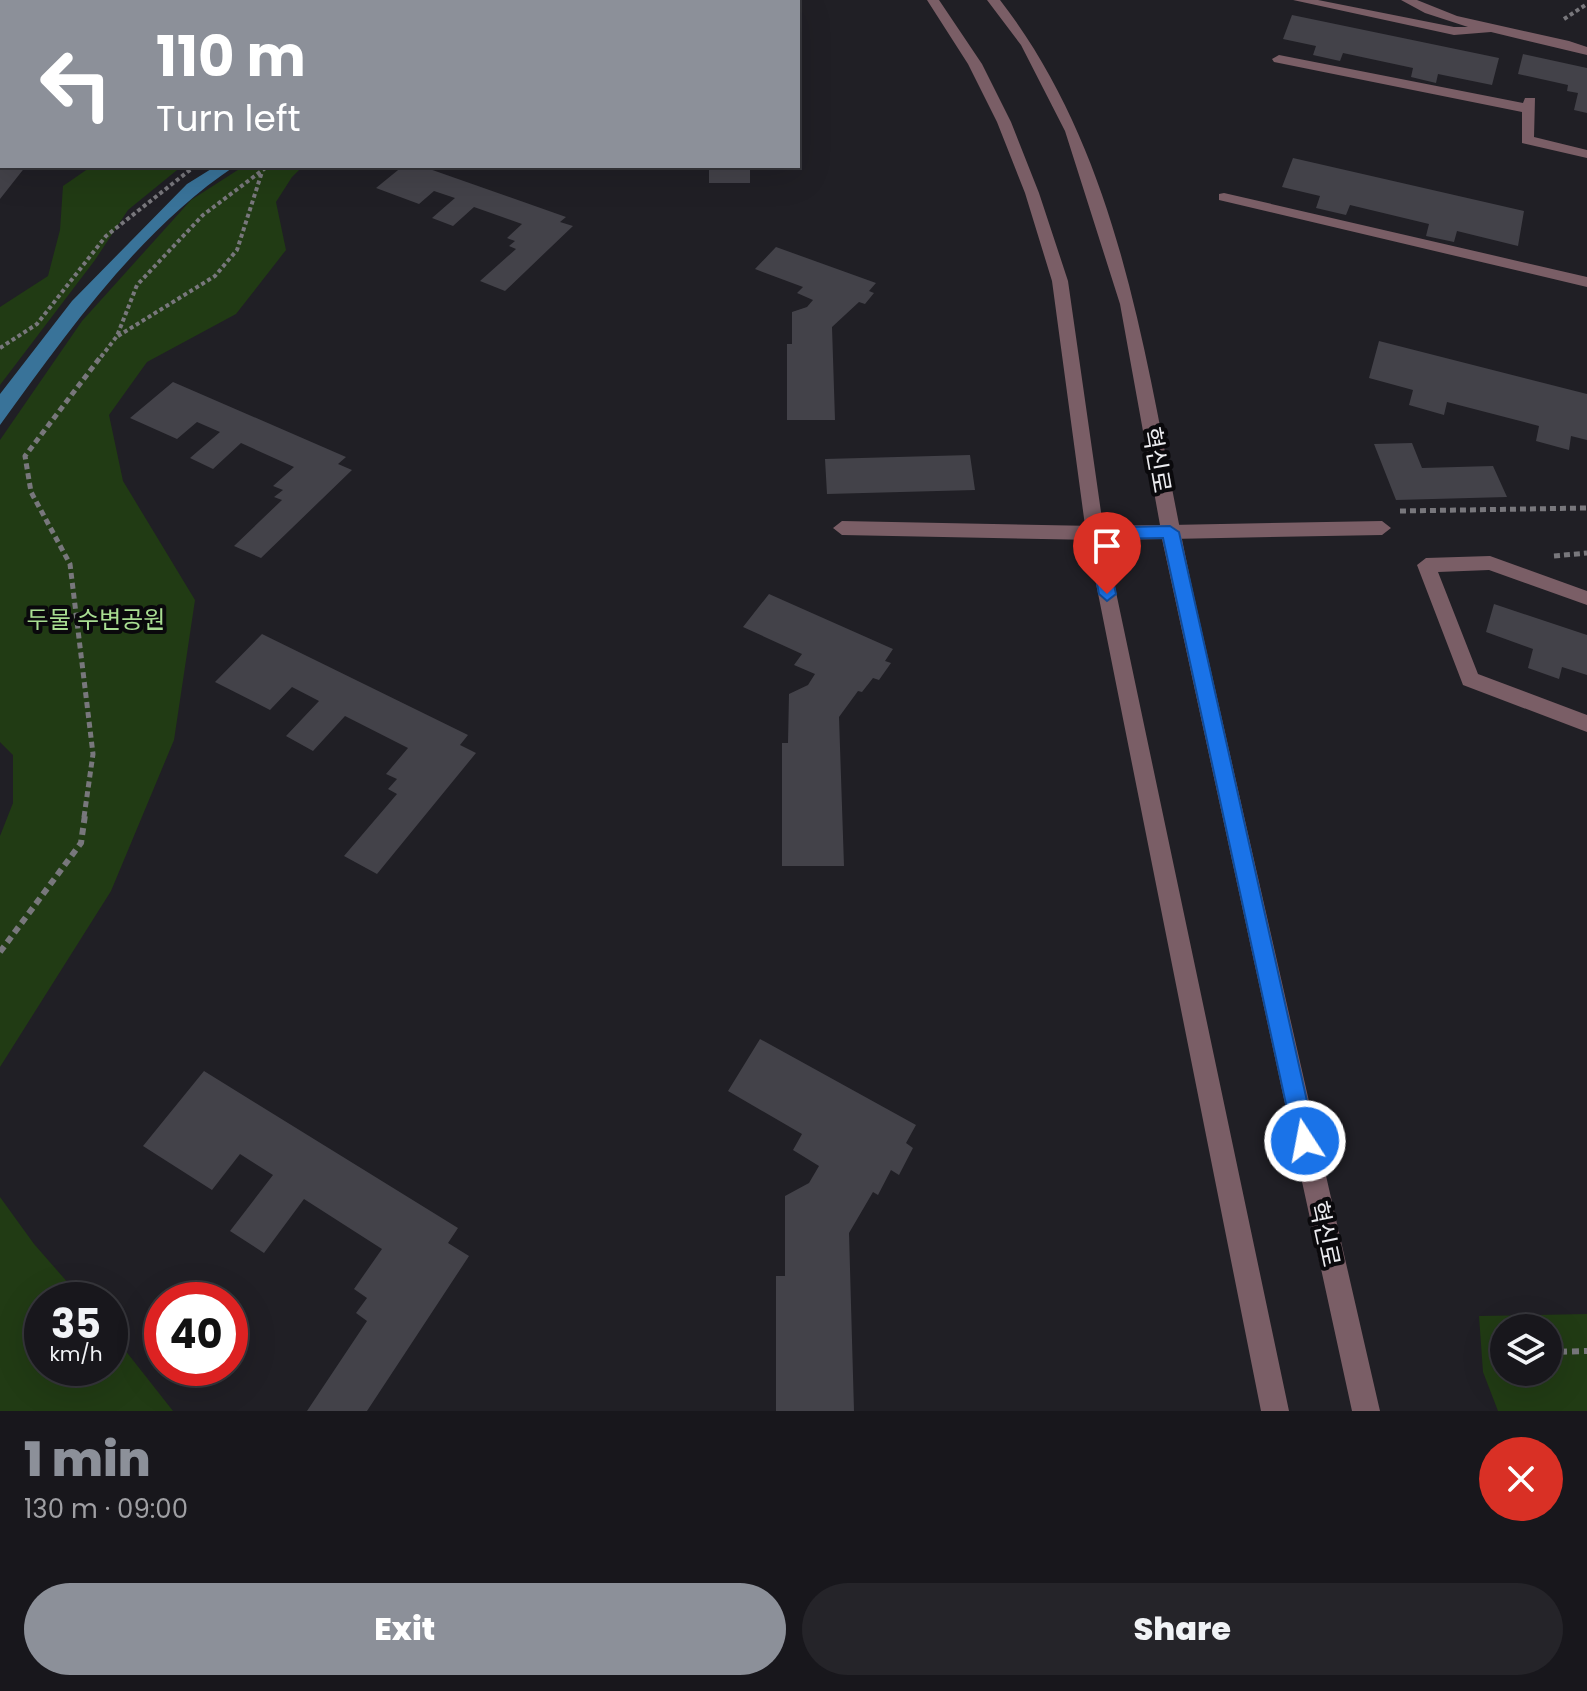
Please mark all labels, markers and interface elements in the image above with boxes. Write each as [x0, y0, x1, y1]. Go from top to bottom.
text: 110 m [156, 17, 306, 96]
icon: left [24, 32, 128, 136]
text: Turn left [156, 93, 301, 144]
street label: 혁신로 [1135, 425, 1179, 495]
pin [1073, 512, 1141, 594]
icon: arrive [1085, 524, 1129, 568]
park label: 두물 수변공원 [27, 603, 165, 636]
position arrow [1263, 1099, 1347, 1183]
street label: 혁신로 [1302, 1198, 1348, 1270]
speed limit sign: 40 [144, 1282, 248, 1386]
text: 35 [51, 1296, 101, 1352]
map controls [1490, 1314, 1562, 1386]
button: layers [1490, 1314, 1562, 1386]
text: km/h [49, 1340, 103, 1368]
text: 1 min [24, 1426, 151, 1493]
button: close [1479, 1437, 1563, 1521]
text: 130 m · 09:00 [24, 1491, 188, 1527]
button: Exit [24, 1583, 786, 1675]
button: Share [802, 1583, 1563, 1675]

